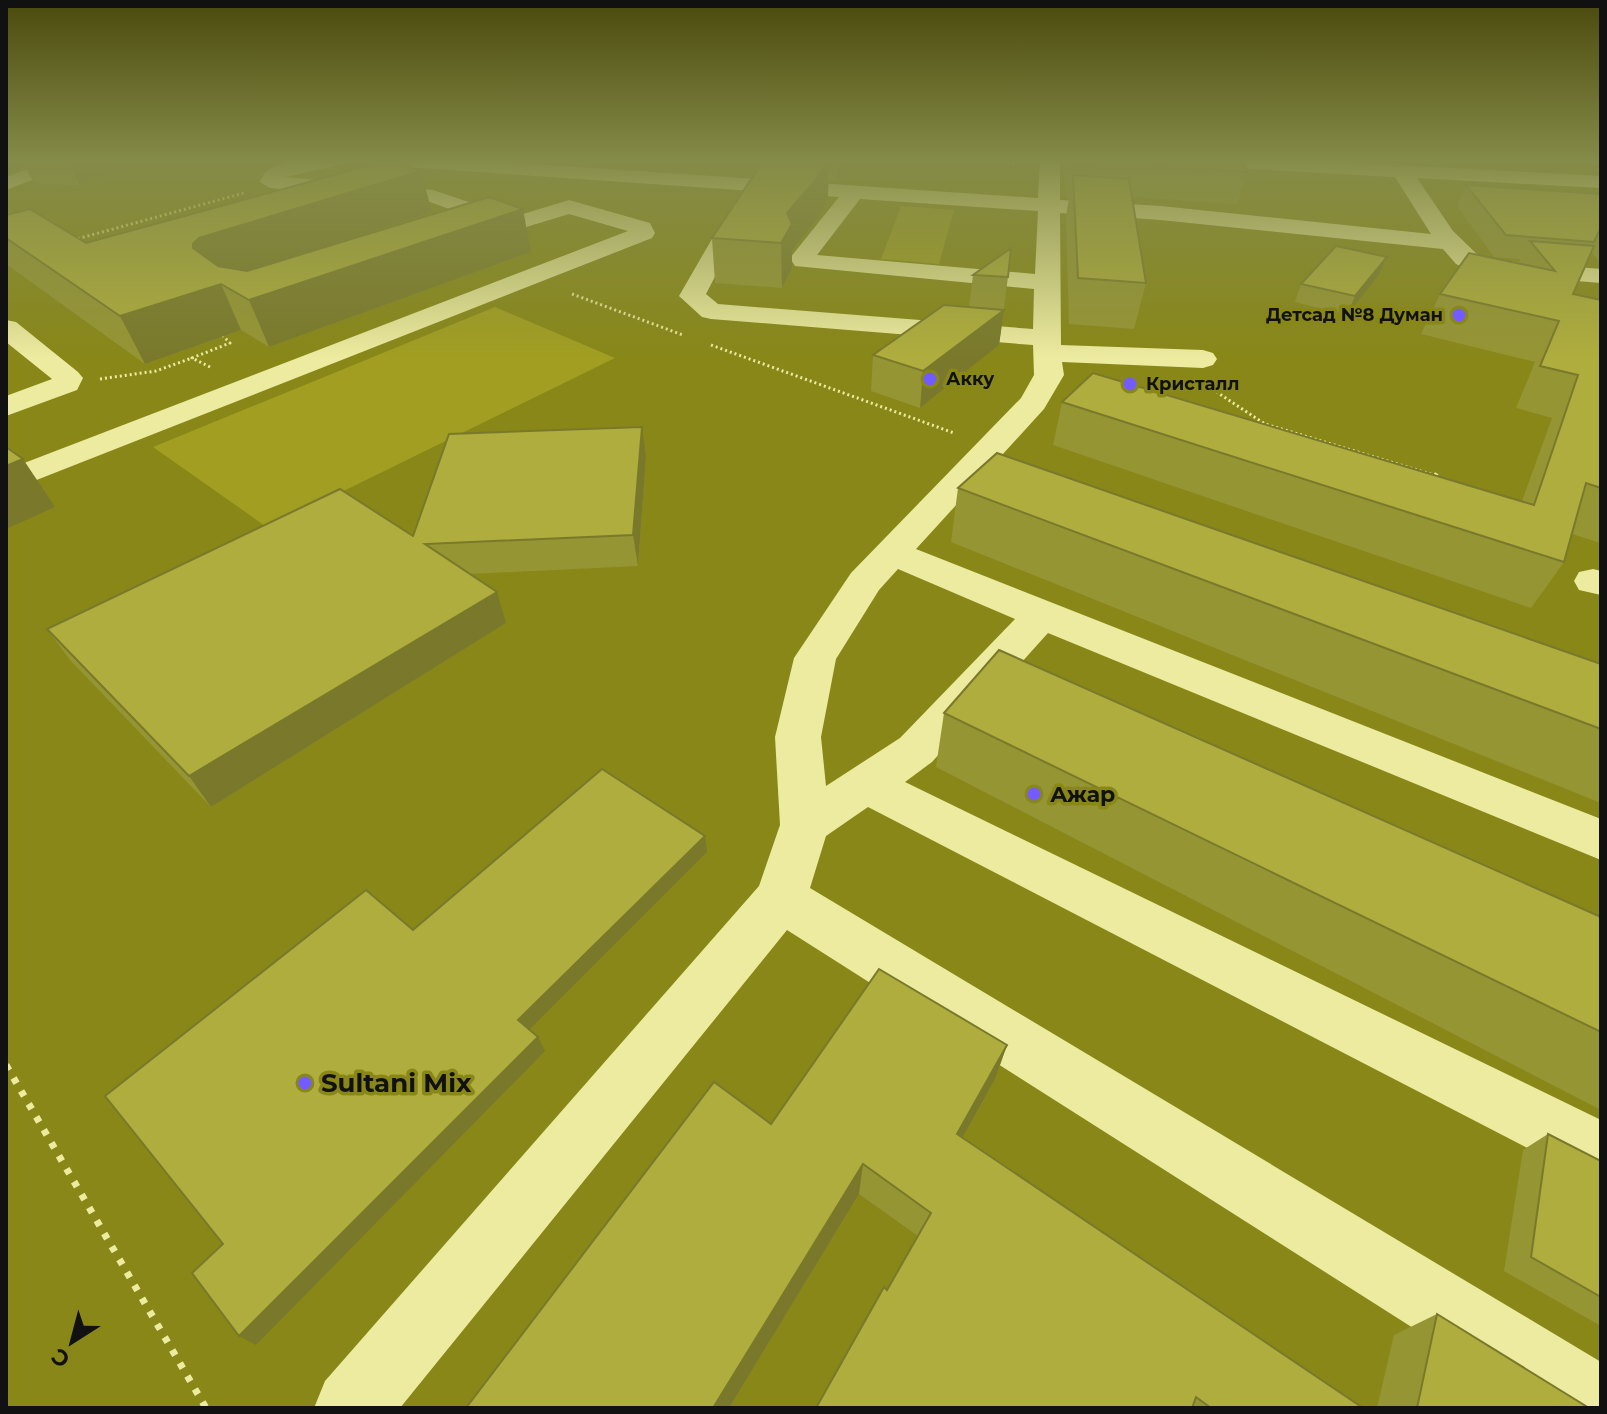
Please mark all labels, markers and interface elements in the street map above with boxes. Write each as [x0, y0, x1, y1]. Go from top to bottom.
place label: Детсад №8 Думан [1266, 304, 1443, 326]
marker: Детсад №8 Думан [1450, 306, 1468, 324]
place label: Акку [946, 368, 995, 390]
marker: Акку [921, 370, 939, 388]
place label: Кристалл [1146, 373, 1239, 395]
marker: Кристалл [1121, 375, 1139, 393]
place label: Ажар [1050, 781, 1115, 808]
marker: Ажар [1025, 785, 1043, 803]
place label: Sultani Mix [321, 1067, 472, 1099]
marker: Sultani Mix [296, 1074, 314, 1092]
north arrow [32, 1302, 112, 1382]
text: С [46, 1342, 75, 1373]

